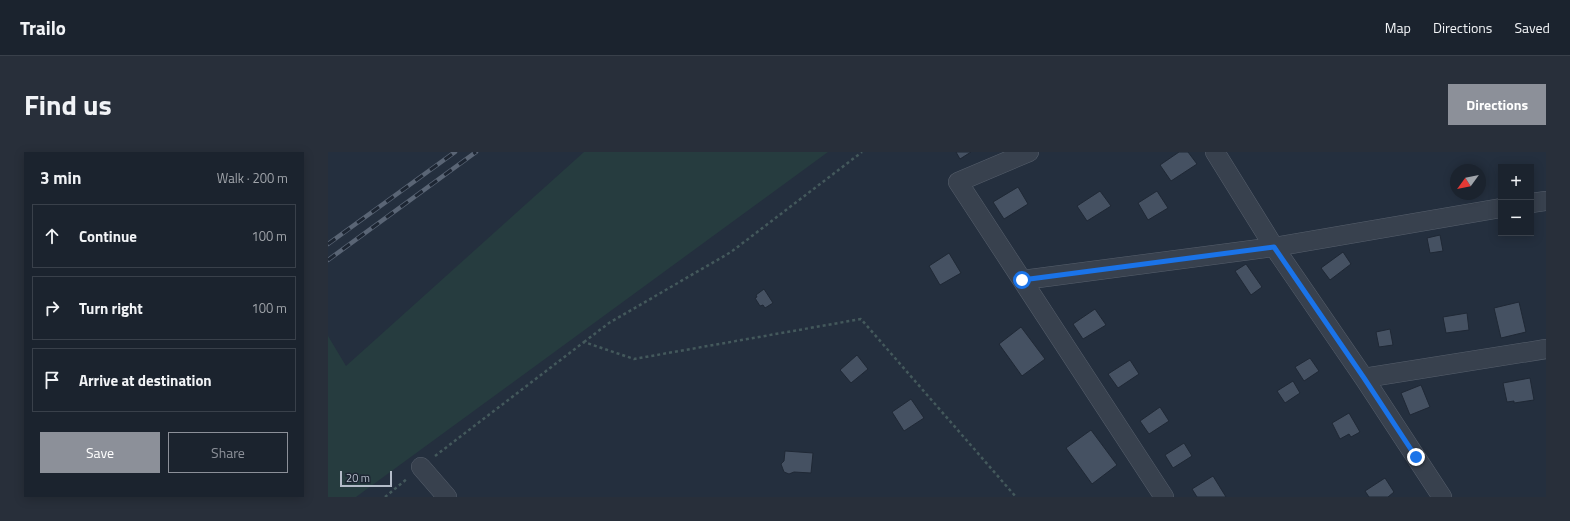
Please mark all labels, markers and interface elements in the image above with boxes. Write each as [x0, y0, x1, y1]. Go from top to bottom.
text: Trailo [20, 13, 66, 42]
text: Map [1385, 17, 1411, 38]
text: Directions [1433, 17, 1492, 38]
text: Saved [1514, 17, 1550, 38]
text: Find us [24, 83, 112, 126]
button: Directions [1448, 84, 1546, 125]
north arrow [1450, 164, 1486, 200]
map controls [1498, 164, 1534, 236]
button: + [1498, 164, 1534, 200]
text: 3 min [40, 165, 81, 191]
text: Walk · 200 m [217, 168, 288, 188]
button: − [1498, 200, 1534, 236]
icon: ahead [41, 225, 63, 247]
text: Continue [79, 225, 137, 248]
text: 100 m [251, 226, 287, 246]
route start [1013, 271, 1031, 289]
icon: right [41, 297, 63, 319]
text: Turn right [79, 297, 143, 320]
text: 100 m [251, 298, 287, 318]
icon: arrive [41, 369, 63, 391]
text: Arrive at destination [79, 369, 212, 392]
button: Save [40, 432, 160, 473]
button: Share [168, 432, 288, 473]
route end [1407, 448, 1425, 466]
scale bar [340, 469, 392, 488]
text: 20 m [346, 470, 370, 486]

